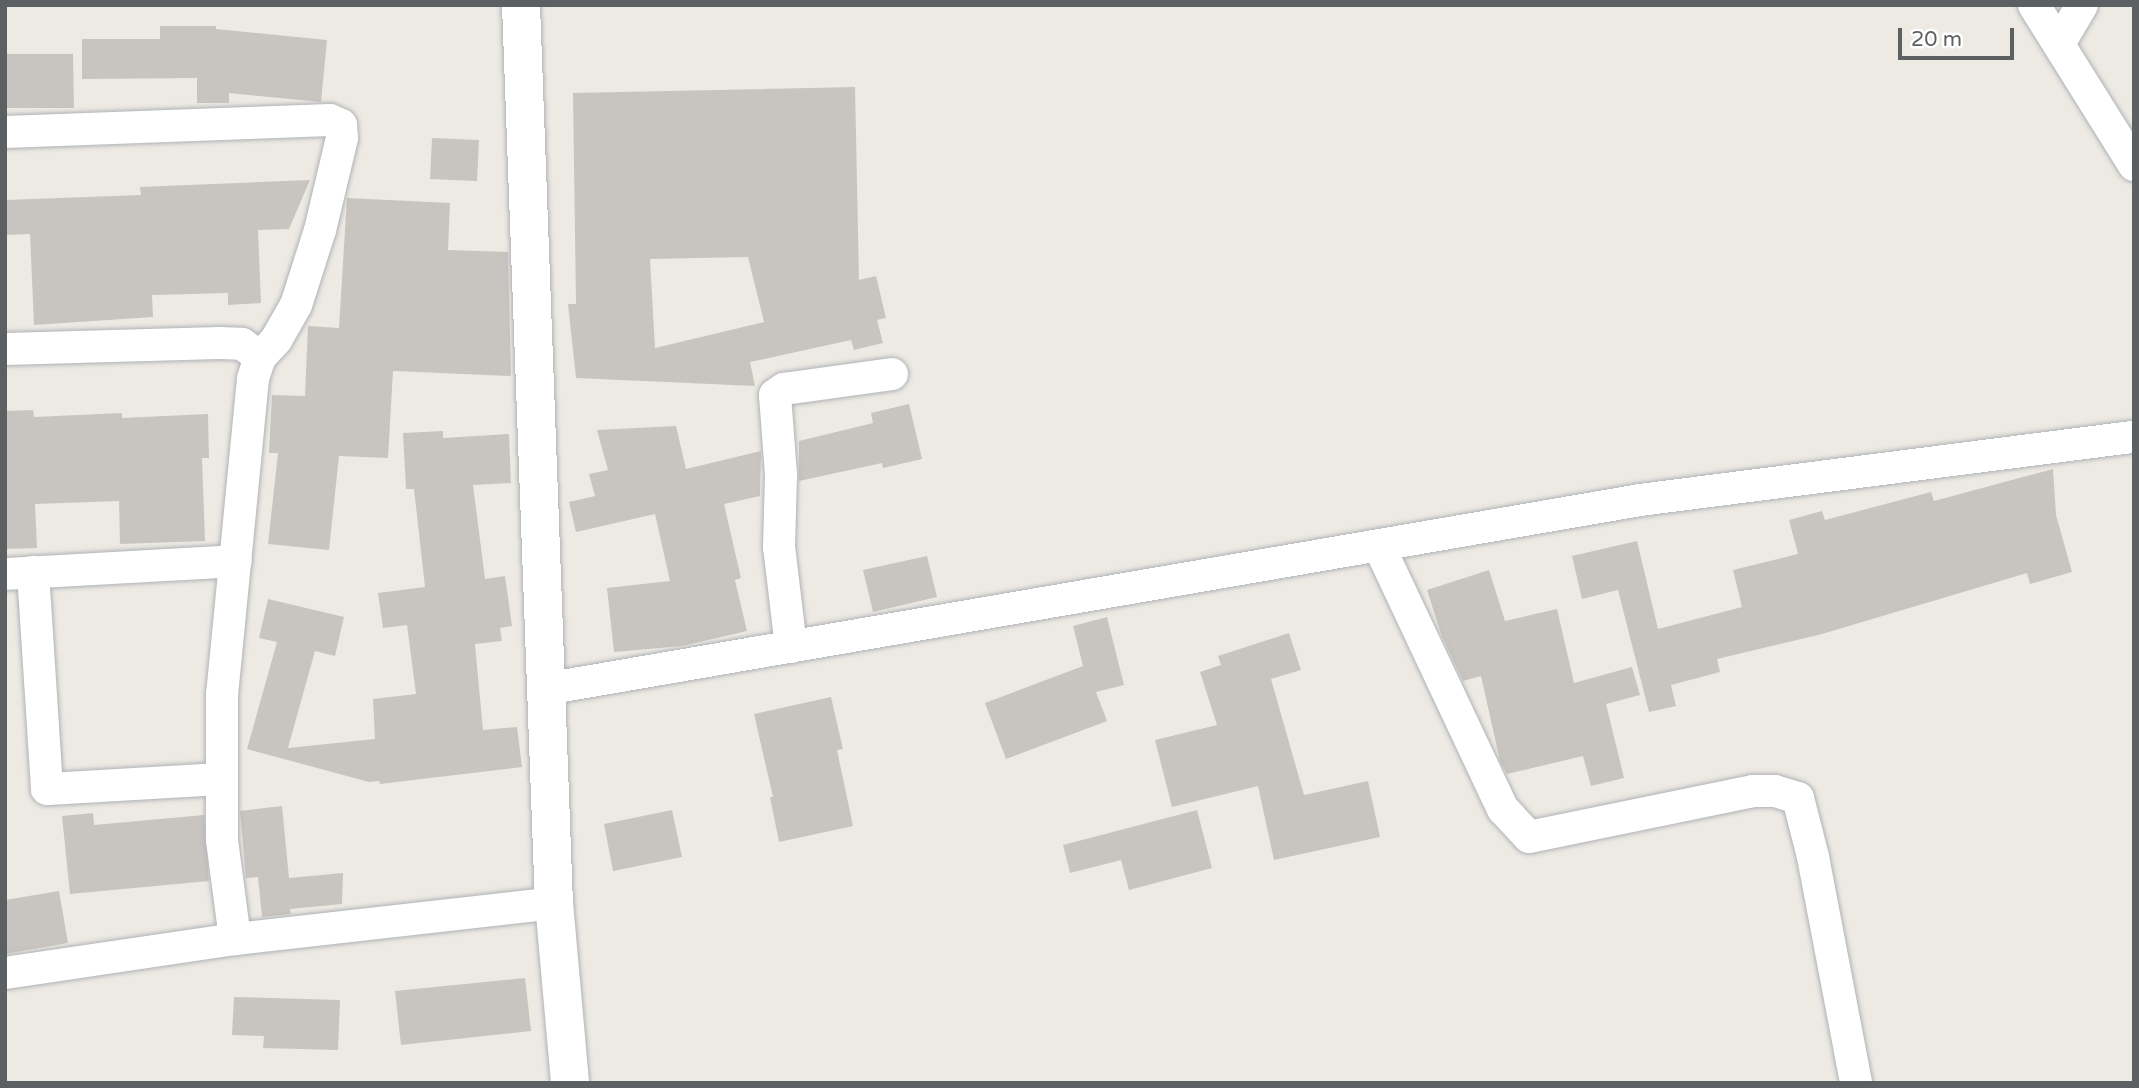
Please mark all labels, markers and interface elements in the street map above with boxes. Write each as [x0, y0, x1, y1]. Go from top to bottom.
scale bar [1901, 14, 2016, 58]
text: 20 m [1911, 27, 1962, 52]

